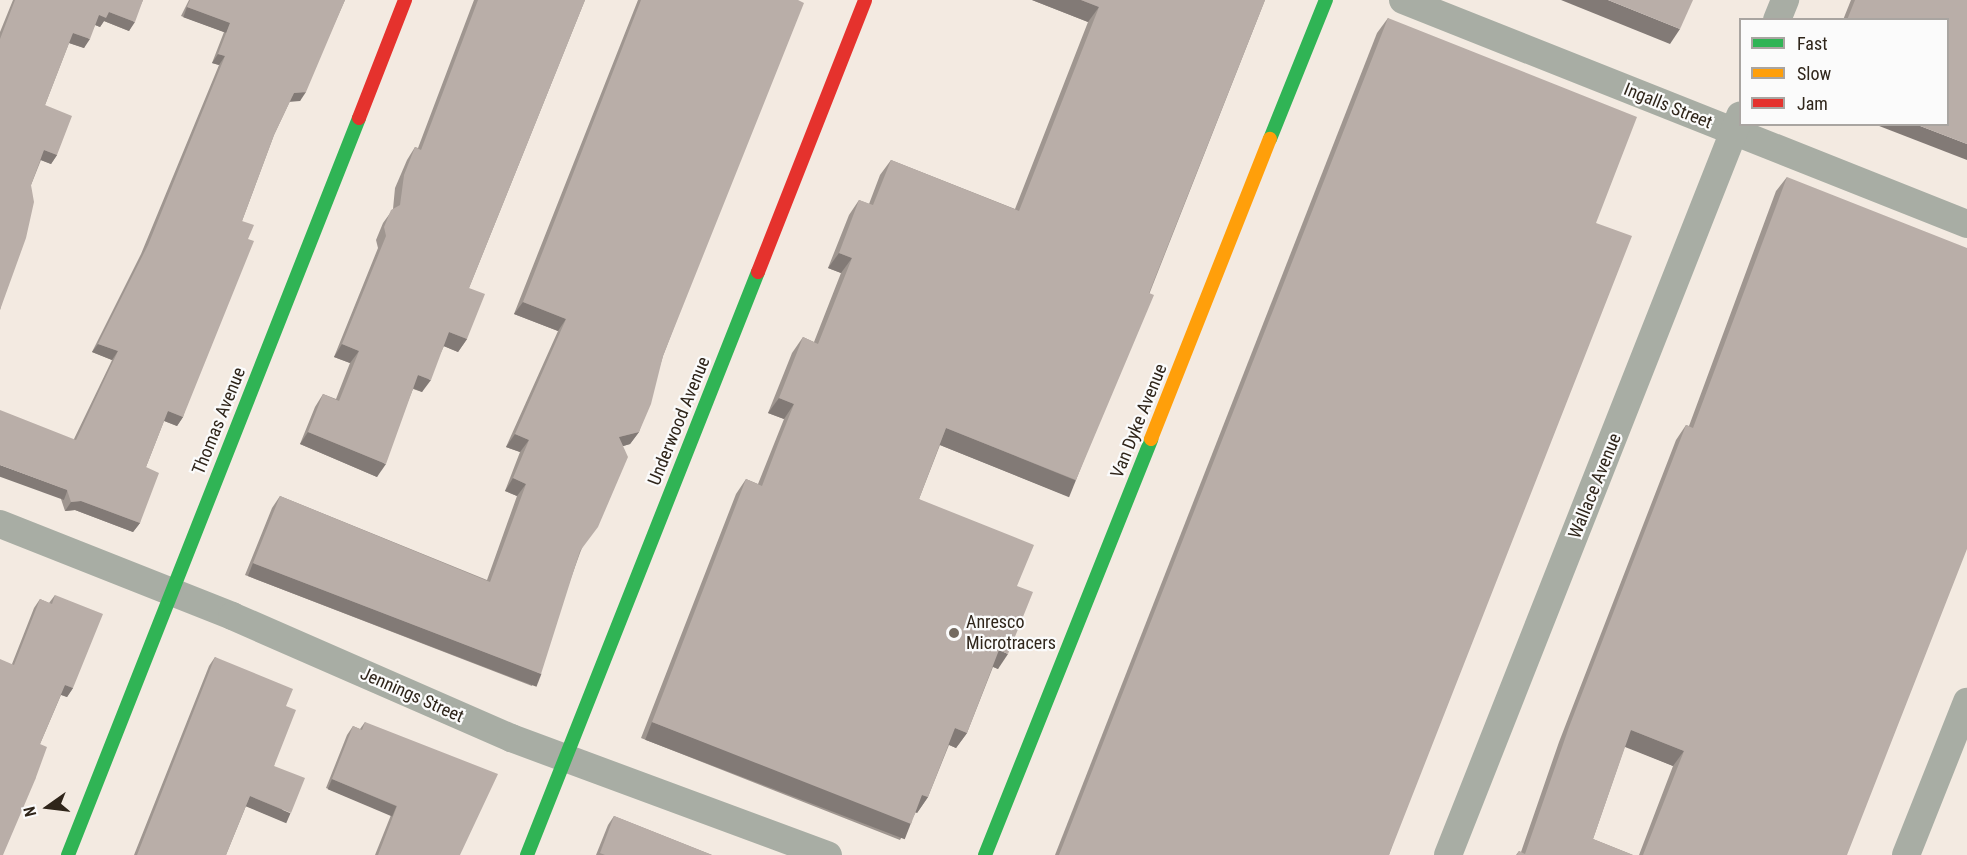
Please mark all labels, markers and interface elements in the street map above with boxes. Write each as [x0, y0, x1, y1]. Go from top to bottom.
legend [1739, 18, 1949, 126]
text: Fast [1797, 33, 1828, 54]
text: Slow [1797, 63, 1831, 84]
street label: Ingalls Street [1621, 78, 1715, 134]
text: Jam [1797, 93, 1828, 114]
street label: Underwood Avenue [643, 354, 715, 488]
street label: Van Dyke Avenue [1106, 361, 1172, 481]
street label: Thomas Avenue [188, 364, 250, 478]
street label: Wallace Avenue [1564, 430, 1626, 542]
place label: Anresco Microtracers [966, 612, 1056, 654]
marker: Anresco Microtracers [947, 626, 961, 640]
street label: Jennings Street [357, 663, 467, 727]
north arrow [18, 777, 78, 837]
text: N [20, 804, 40, 819]

